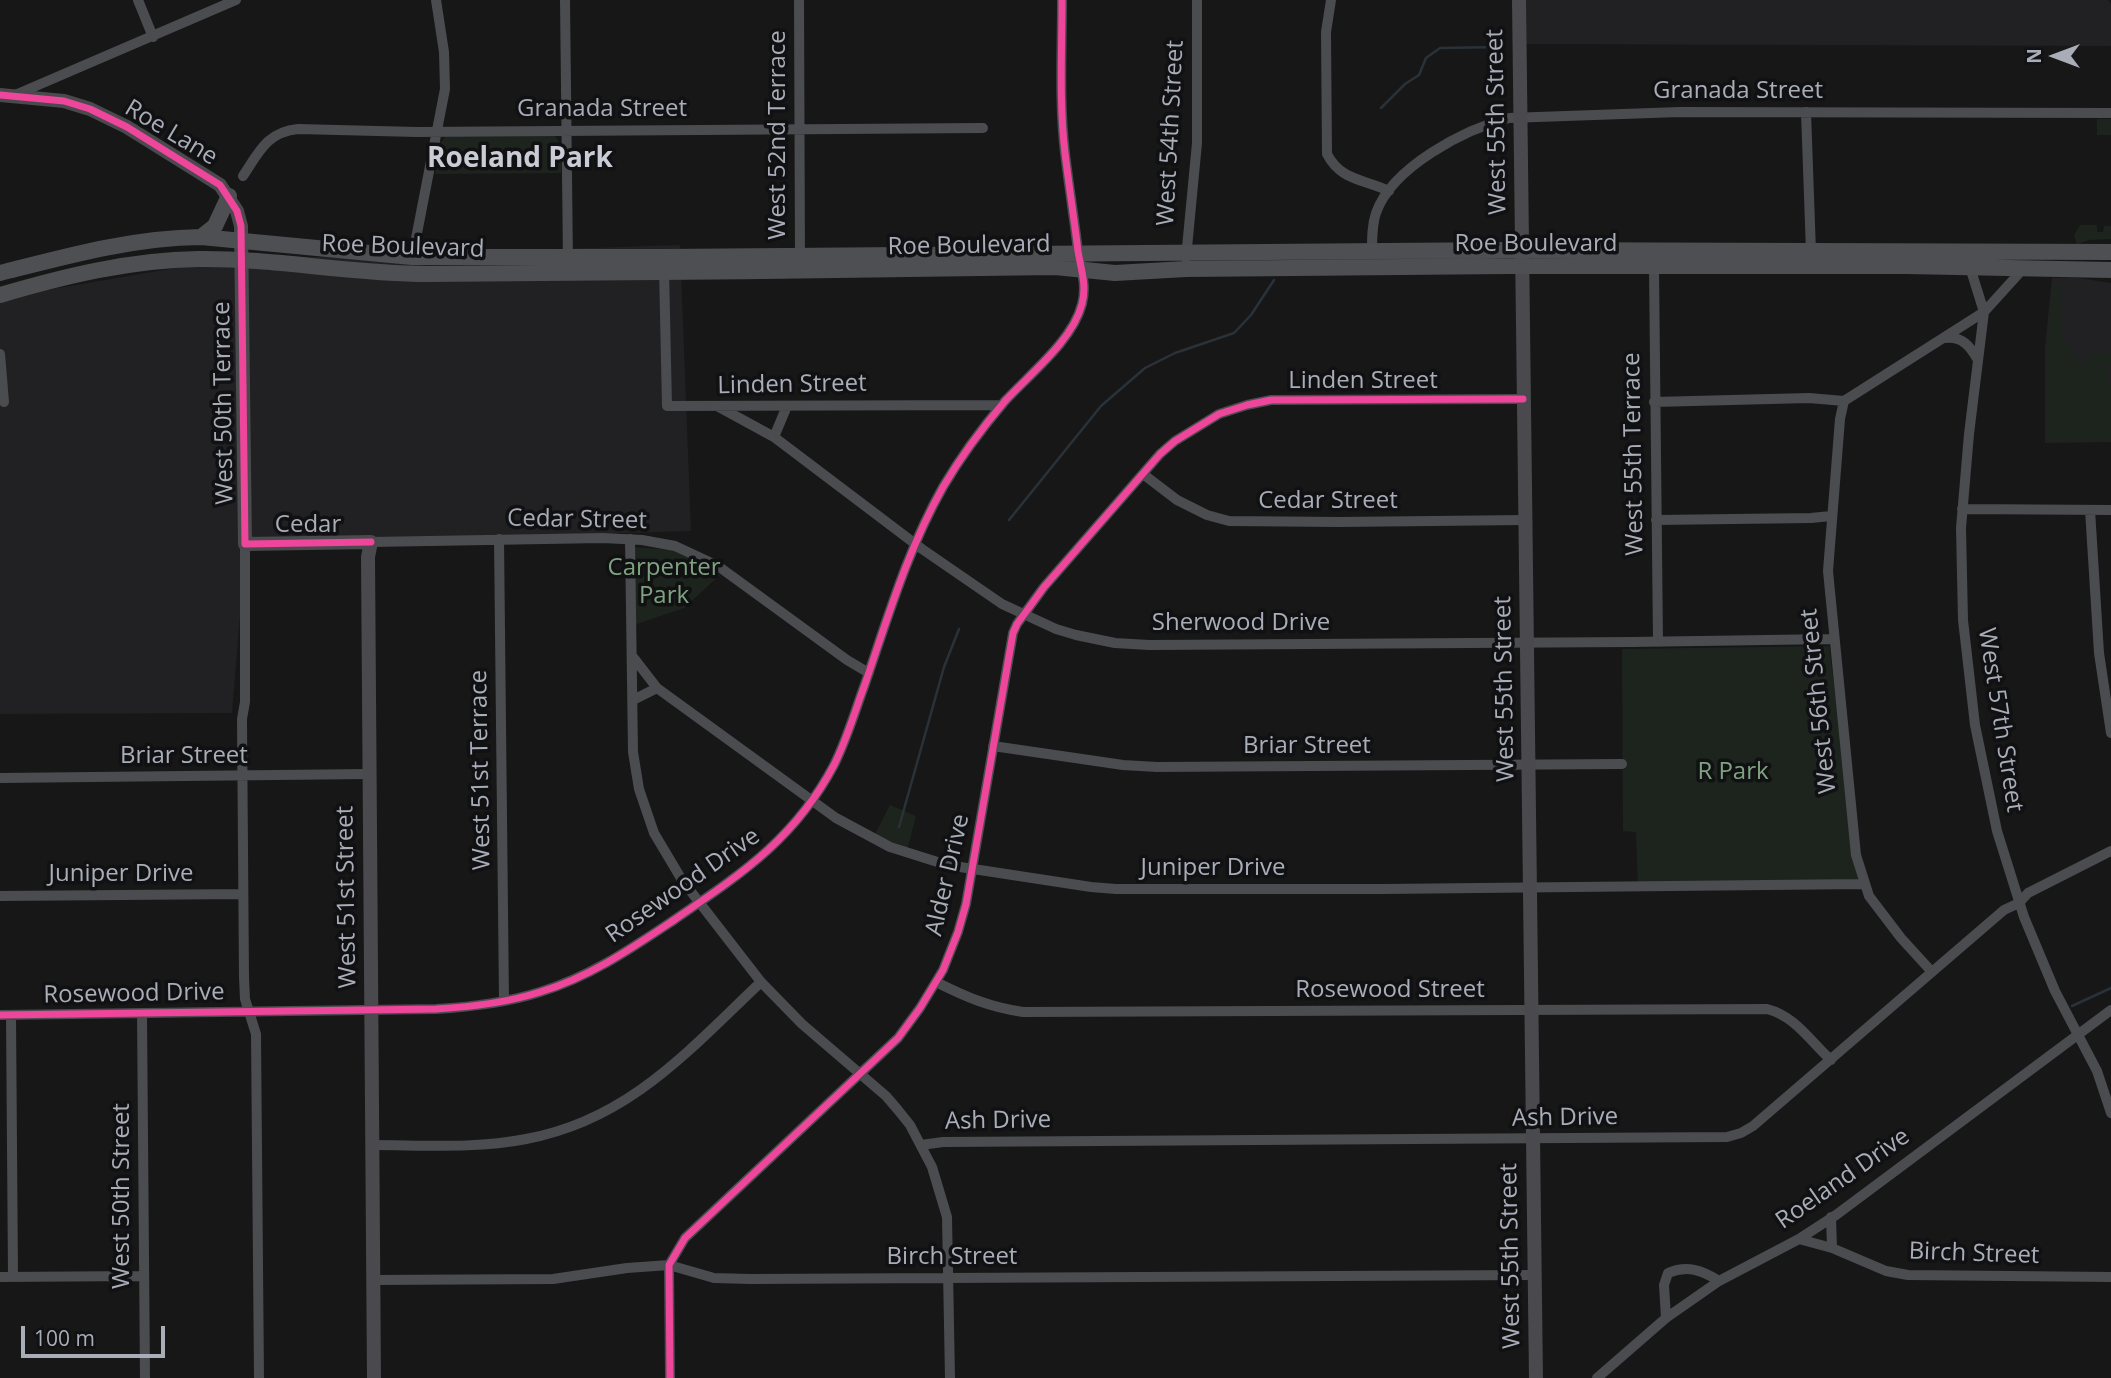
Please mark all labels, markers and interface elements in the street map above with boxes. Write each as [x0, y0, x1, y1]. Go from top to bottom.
north arrow [2020, 21, 2090, 91]
street label: West 55th Street [1481, 29, 1513, 215]
street label: West 52nd Terrace [764, 30, 792, 240]
street label: West 54th Street [1152, 39, 1190, 227]
text: N [2021, 48, 2047, 64]
street label: Granada Street [1653, 77, 1823, 105]
street label: Roe Lane [119, 94, 223, 172]
street label: Granada Street [517, 95, 687, 123]
district label: Roeland Park [427, 142, 613, 176]
street label: Roe Boulevard [321, 230, 485, 264]
street label: Roe Boulevard [887, 230, 1051, 262]
street label: Roe Boulevard [1455, 230, 1617, 258]
street label: West 50th Terrace [208, 301, 240, 505]
street label: West 55th Terrace [1618, 352, 1650, 556]
street label: Linden Street [1288, 367, 1438, 395]
street label: Linden Street [717, 369, 867, 401]
street label: Cedar Street [1258, 487, 1398, 515]
street label: Cedar Street [507, 504, 647, 536]
street label: Cedar [275, 511, 341, 539]
park label: Carpenter Park [608, 554, 720, 610]
street label: West 55th Street [1489, 596, 1521, 782]
street label: West 56th Street [1795, 607, 1843, 795]
street label: Sherwood Drive [1152, 609, 1330, 637]
street label: West 57th Street [1971, 626, 2029, 814]
street label: West 51st Terrace [465, 670, 497, 870]
street label: Briar Street [1243, 732, 1371, 760]
street label: Briar Street [120, 742, 248, 770]
park label: R Park [1697, 758, 1769, 786]
street label: West 51st Street [331, 805, 363, 989]
street label: Alder Drive [920, 811, 976, 939]
street label: Rosewood Drive [600, 822, 766, 950]
street label: Juniper Drive [1141, 854, 1285, 882]
street label: Juniper Drive [49, 860, 193, 888]
street label: Rosewood Street [1295, 976, 1485, 1004]
street label: Rosewood Drive [43, 978, 225, 1010]
street label: West 50th Street [108, 1103, 136, 1289]
street label: Ash Drive [1512, 1103, 1618, 1133]
street label: Ash Drive [945, 1106, 1051, 1136]
street label: Roeland Drive [1771, 1122, 1915, 1236]
street label: West 55th Street [1495, 1163, 1527, 1349]
street label: Birch Street [1908, 1237, 2040, 1271]
street label: Birch Street [887, 1243, 1017, 1271]
scale bar [24, 1312, 168, 1356]
text: 100 m [34, 1324, 95, 1352]

